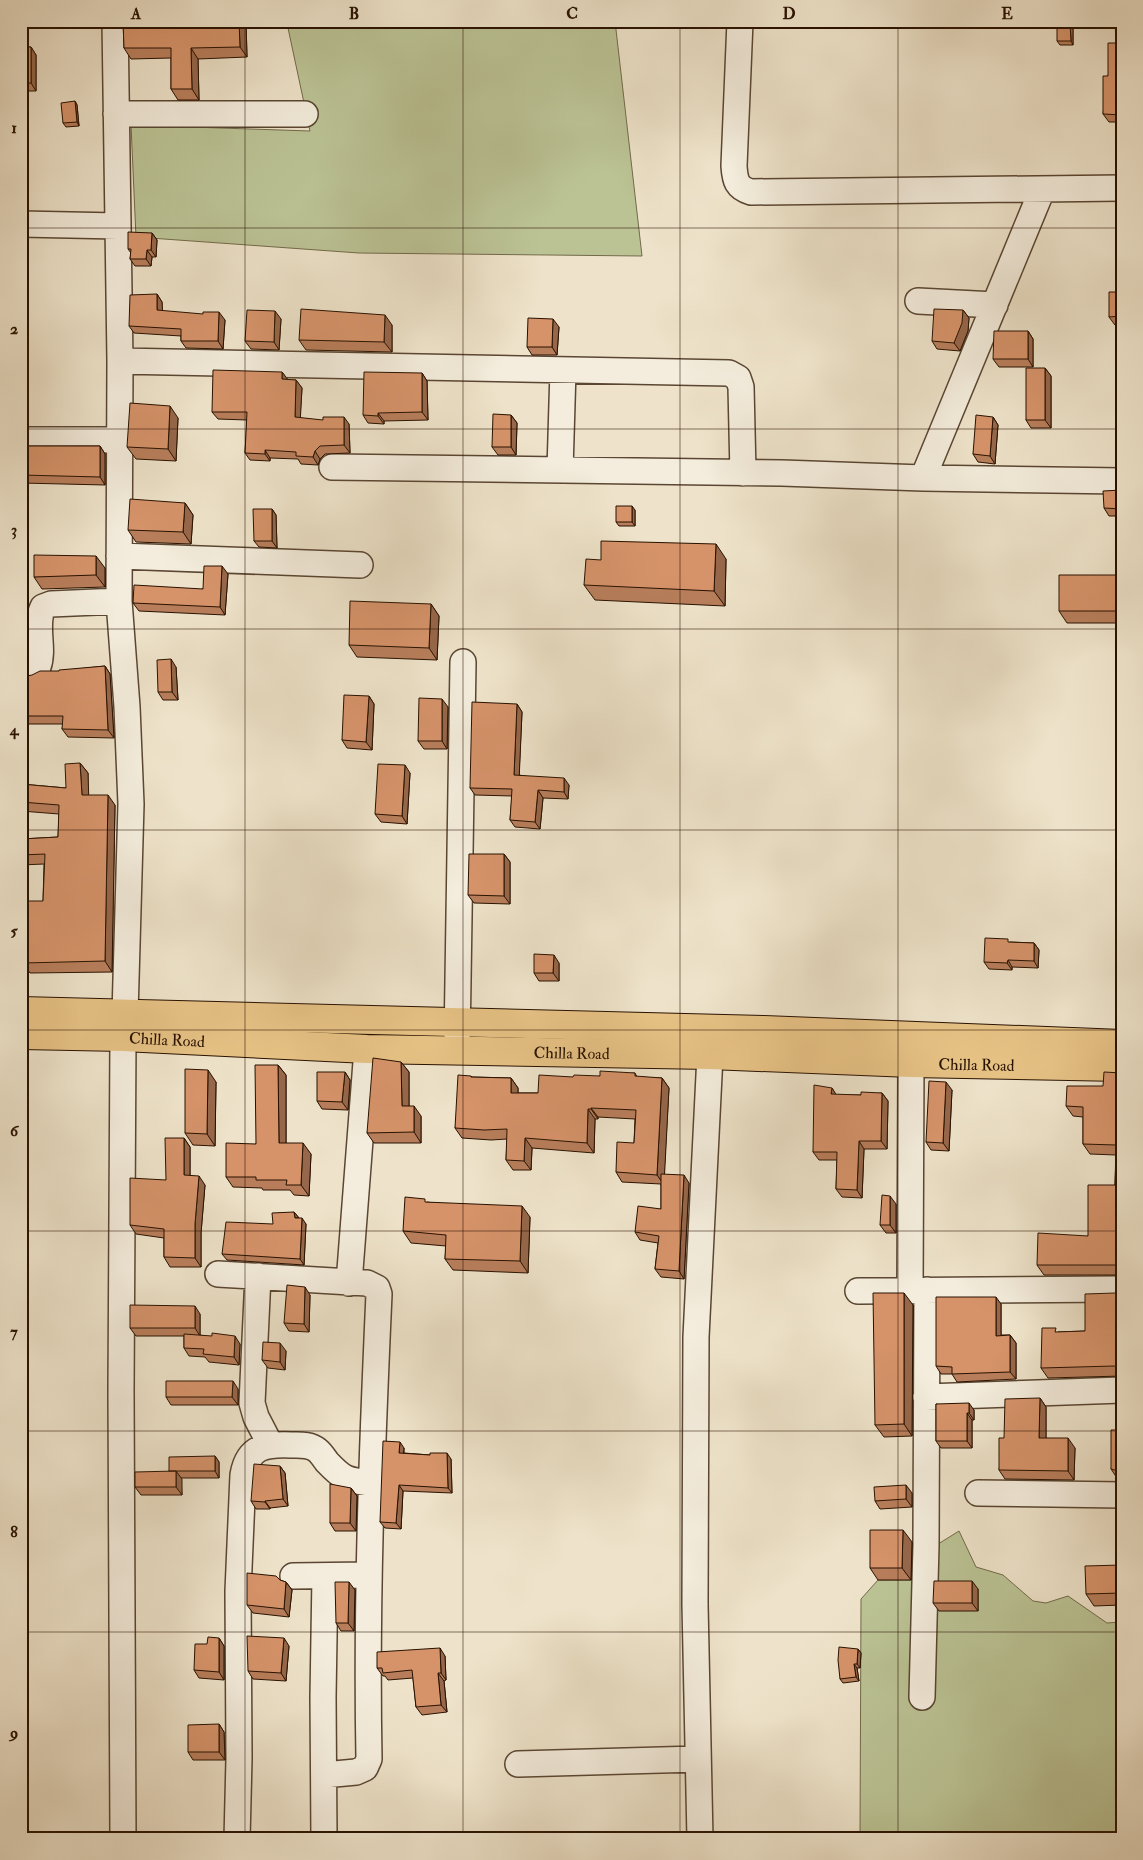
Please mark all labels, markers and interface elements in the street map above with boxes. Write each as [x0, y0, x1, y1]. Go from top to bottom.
text: A [130, 4, 142, 24]
text: B [349, 4, 359, 24]
text: C [566, 4, 578, 24]
text: D [782, 4, 796, 24]
text: E [1001, 4, 1013, 24]
text: 1 [11, 118, 17, 138]
text: 2 [10, 319, 18, 339]
text: 3 [11, 520, 17, 540]
text: 4 [9, 720, 20, 740]
text: 5 [10, 921, 18, 941]
street label: Chilla Road [128, 1028, 205, 1052]
street label: Chilla Road [533, 1043, 610, 1064]
street label: Chilla Road [938, 1055, 1015, 1076]
text: 6 [10, 1121, 20, 1141]
text: 7 [10, 1322, 18, 1342]
text: 8 [10, 1522, 18, 1542]
text: 9 [8, 1723, 18, 1743]

